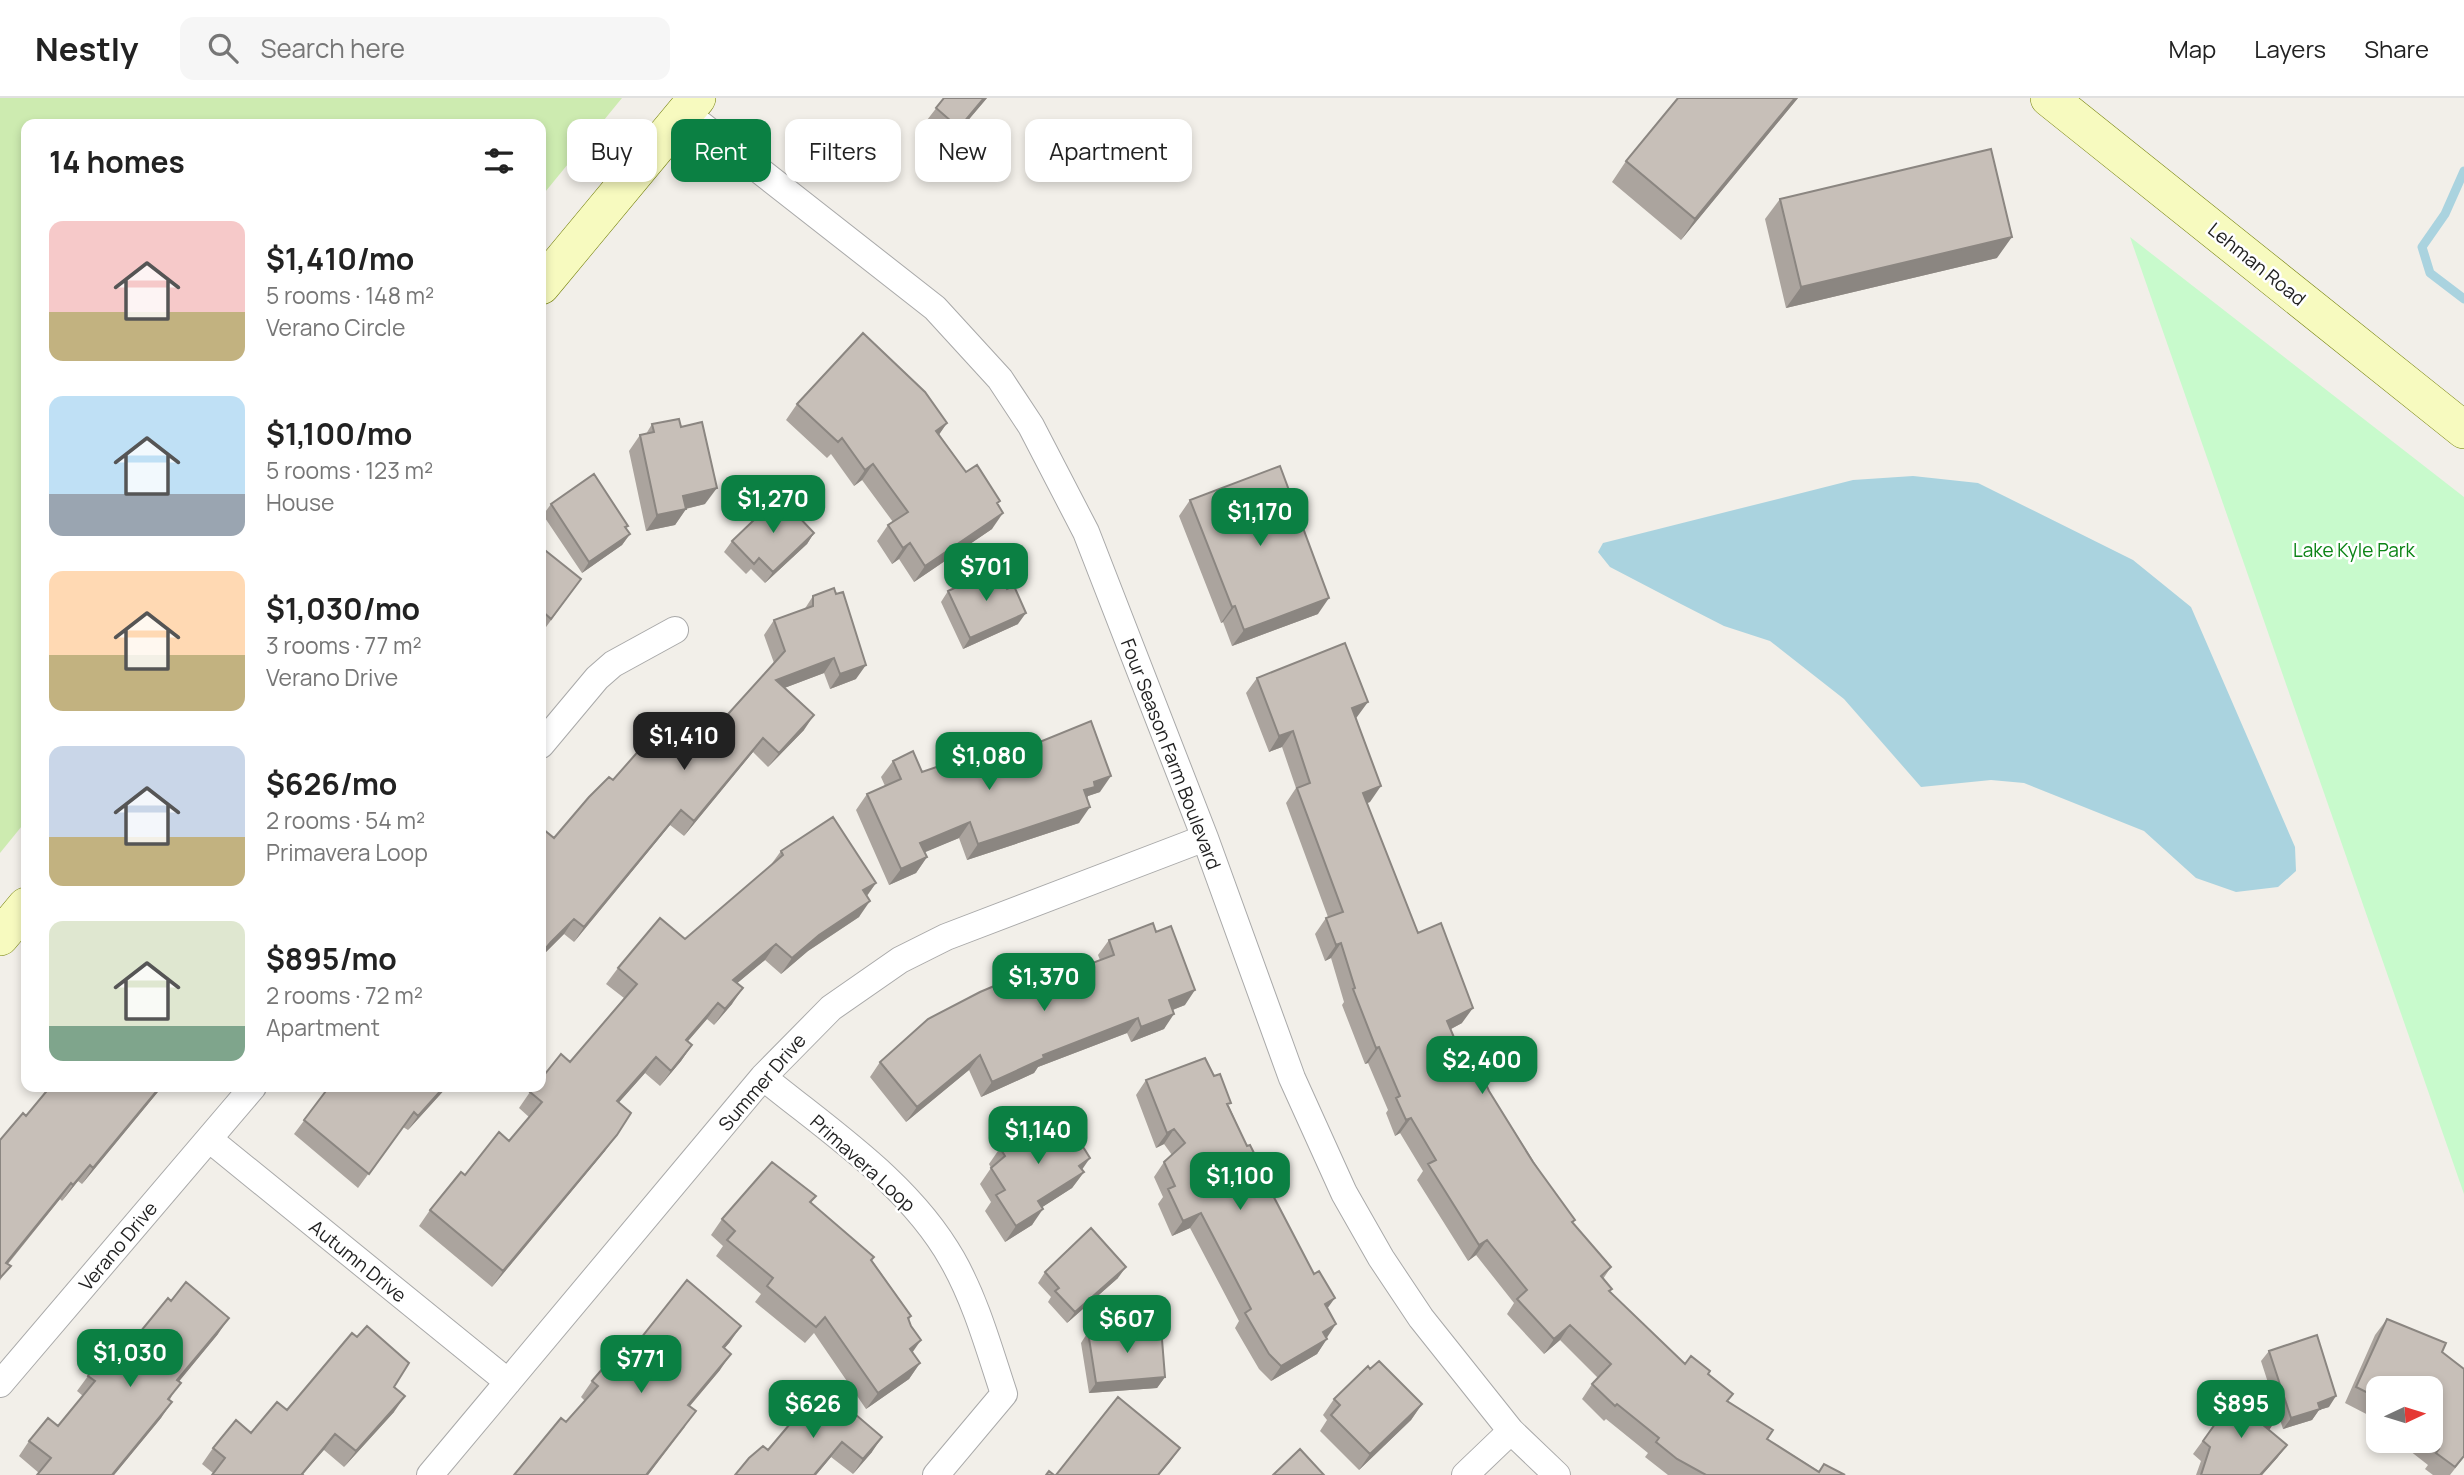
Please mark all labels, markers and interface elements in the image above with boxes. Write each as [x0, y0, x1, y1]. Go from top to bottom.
search box [180, 17, 670, 80]
text: Nestly [35, 26, 138, 71]
icon: search [204, 29, 242, 67]
text: Search here [260, 30, 405, 66]
text: Map [2169, 32, 2216, 65]
text: Layers [2254, 32, 2326, 65]
text: Share [2364, 32, 2429, 65]
chip: Buy [567, 119, 657, 182]
chip: Rent [671, 119, 771, 182]
chip: Filters [785, 119, 901, 182]
chip: New [915, 119, 1011, 182]
chip: Apartment [1025, 119, 1192, 182]
text: 14 homes [49, 141, 185, 182]
icon: filters [480, 142, 518, 180]
street label: Lehman Road [2203, 216, 2311, 312]
text: $1,410/mo [266, 238, 414, 279]
icon: home [105, 249, 189, 333]
text: 5 rooms · 148 m² [266, 279, 434, 311]
text: Verano Circle [266, 311, 405, 343]
text: $1,100/mo [266, 413, 412, 454]
icon: home [105, 424, 189, 508]
text: 5 rooms · 123 m² [266, 454, 433, 486]
pin: $1,270 [716, 476, 830, 535]
text: $1,270 [737, 482, 809, 514]
text: House [266, 486, 335, 518]
pin: $1,170 [1203, 489, 1317, 548]
text: $1,170 [1227, 495, 1293, 527]
park label: Lake Kyle Park [2293, 537, 2416, 563]
pin: $701 [945, 544, 1027, 603]
text: $701 [960, 550, 1012, 582]
text: $1,030/mo [266, 588, 420, 629]
icon: home [105, 599, 189, 683]
text: 3 rooms · 77 m² [266, 629, 422, 661]
street label: Four Season Farm Boulevard [1115, 635, 1227, 873]
text: Verano Drive [266, 661, 398, 693]
pin: $1,410 [627, 712, 741, 772]
text: $1,410 [649, 719, 719, 751]
pin: $1,080 [932, 732, 1046, 792]
text: $1,080 [952, 739, 1026, 771]
text: $626/mo [266, 763, 397, 804]
icon: home [105, 774, 189, 858]
text: 2 rooms · 54 m² [266, 804, 425, 836]
text: Primavera Loop [266, 836, 428, 868]
text: $895/mo [266, 938, 397, 979]
icon: home [105, 949, 189, 1033]
pin: $1,370 [987, 954, 1101, 1013]
text: $1,370 [1008, 960, 1080, 992]
text: 2 rooms · 72 m² [266, 979, 423, 1011]
text: Apartment [266, 1011, 380, 1043]
street label: Summer Drive [712, 1028, 812, 1136]
pin: $2,400 [1425, 1037, 1539, 1096]
text: $2,400 [1442, 1043, 1522, 1075]
pin: $1,140 [981, 1107, 1095, 1166]
street label: Primavera Loop [805, 1109, 921, 1217]
text: $1,140 [1004, 1113, 1072, 1145]
pin: $1,100 [1183, 1152, 1297, 1212]
text: $1,100 [1206, 1159, 1274, 1191]
street label: Verano Drive [73, 1196, 163, 1296]
street label: Autumn Drive [304, 1214, 412, 1308]
pin: $607 [1086, 1296, 1168, 1355]
text: $607 [1099, 1302, 1155, 1334]
pin: $1,030 [73, 1330, 187, 1389]
text: $1,030 [93, 1336, 167, 1368]
pin: $771 [600, 1336, 682, 1395]
text: $771 [616, 1342, 666, 1374]
north arrow [2366, 1376, 2443, 1452]
map controls [2366, 1376, 2443, 1453]
pin: $626 [772, 1380, 854, 1440]
pin: $895 [2200, 1380, 2282, 1440]
text: $626 [785, 1387, 841, 1419]
text: $895 [2213, 1387, 2269, 1419]

